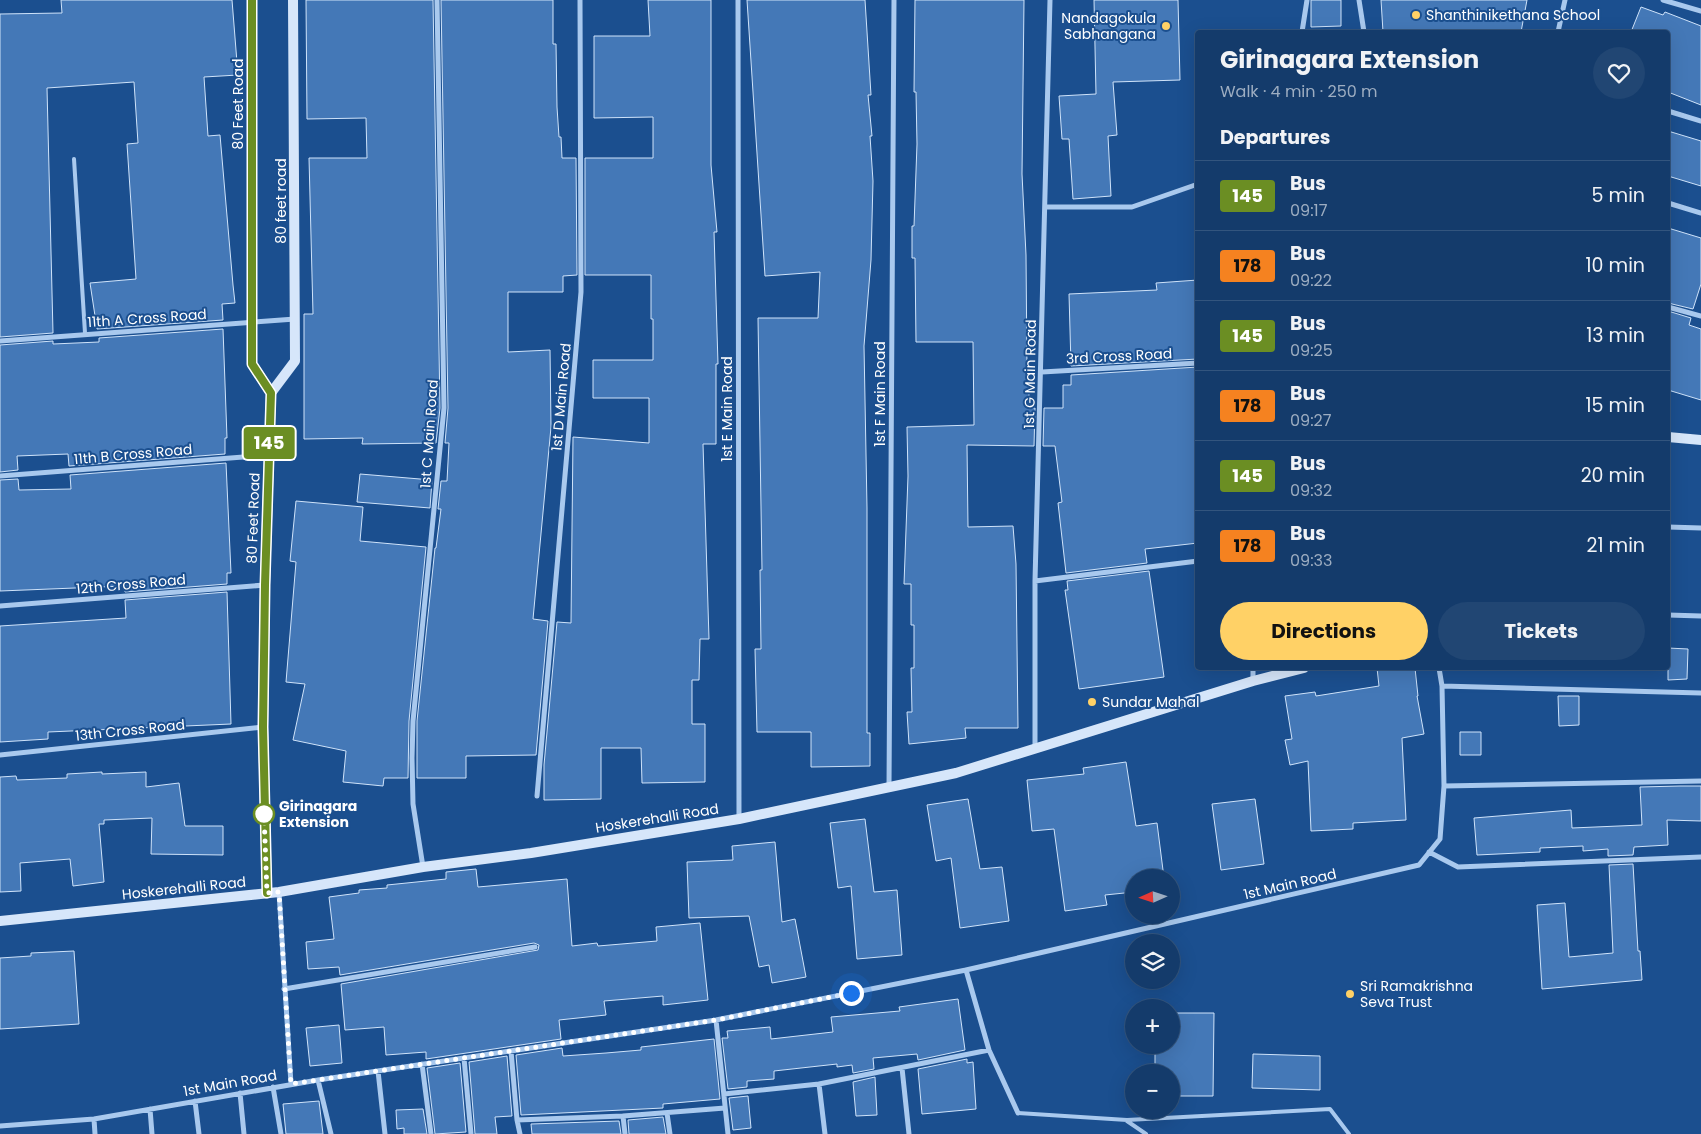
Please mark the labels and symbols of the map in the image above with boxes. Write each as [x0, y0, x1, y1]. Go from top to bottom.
place label: Shanthinikethana School [1426, 5, 1600, 25]
place label: Nandagokula Sabhangana [1061, 8, 1156, 44]
marker: Shanthinikethana School [1410, 9, 1422, 21]
marker: Nandagokula Sabhangana [1160, 20, 1172, 32]
street label: 80 Feet Road [228, 58, 248, 150]
street label: 80 feet road [271, 158, 291, 244]
street label: 11th A Cross Road [87, 304, 207, 332]
street label: 1st G Main Road [1019, 319, 1041, 429]
street label: 1st F Main Road [870, 341, 890, 447]
street label: 1st D Main Road [546, 342, 576, 452]
street label: 3rd Cross Road [1065, 343, 1173, 369]
street label: 1st E Main Road [717, 356, 737, 462]
street label: 1st C Main Road [415, 379, 443, 489]
line badge: 145 [240, 427, 298, 459]
street label: 11th B Cross Road [73, 439, 193, 469]
street label: 80 Feet Road [241, 472, 265, 564]
street label: 12th Cross Road [75, 569, 187, 599]
place label: Sundar Mahal [1102, 692, 1199, 712]
marker: Sundar Mahal [1086, 696, 1098, 708]
street label: 13th Cross Road [74, 714, 186, 746]
place label: Girinagara Extension [279, 796, 357, 832]
street label: Hoskerehalli Road [594, 798, 720, 838]
marker: Girinagara Extension [253, 803, 275, 825]
street label: 1st Main Road [1242, 864, 1338, 904]
north arrow [1125, 869, 1180, 924]
street label: Hoskerehalli Road [121, 872, 247, 904]
place label: Sri Ramakrishna Seva Trust [1360, 976, 1473, 1012]
your location [839, 981, 864, 1006]
marker: Sri Ramakrishna Seva Trust [1344, 988, 1356, 1000]
street label: 1st Main Road [182, 1065, 278, 1101]

